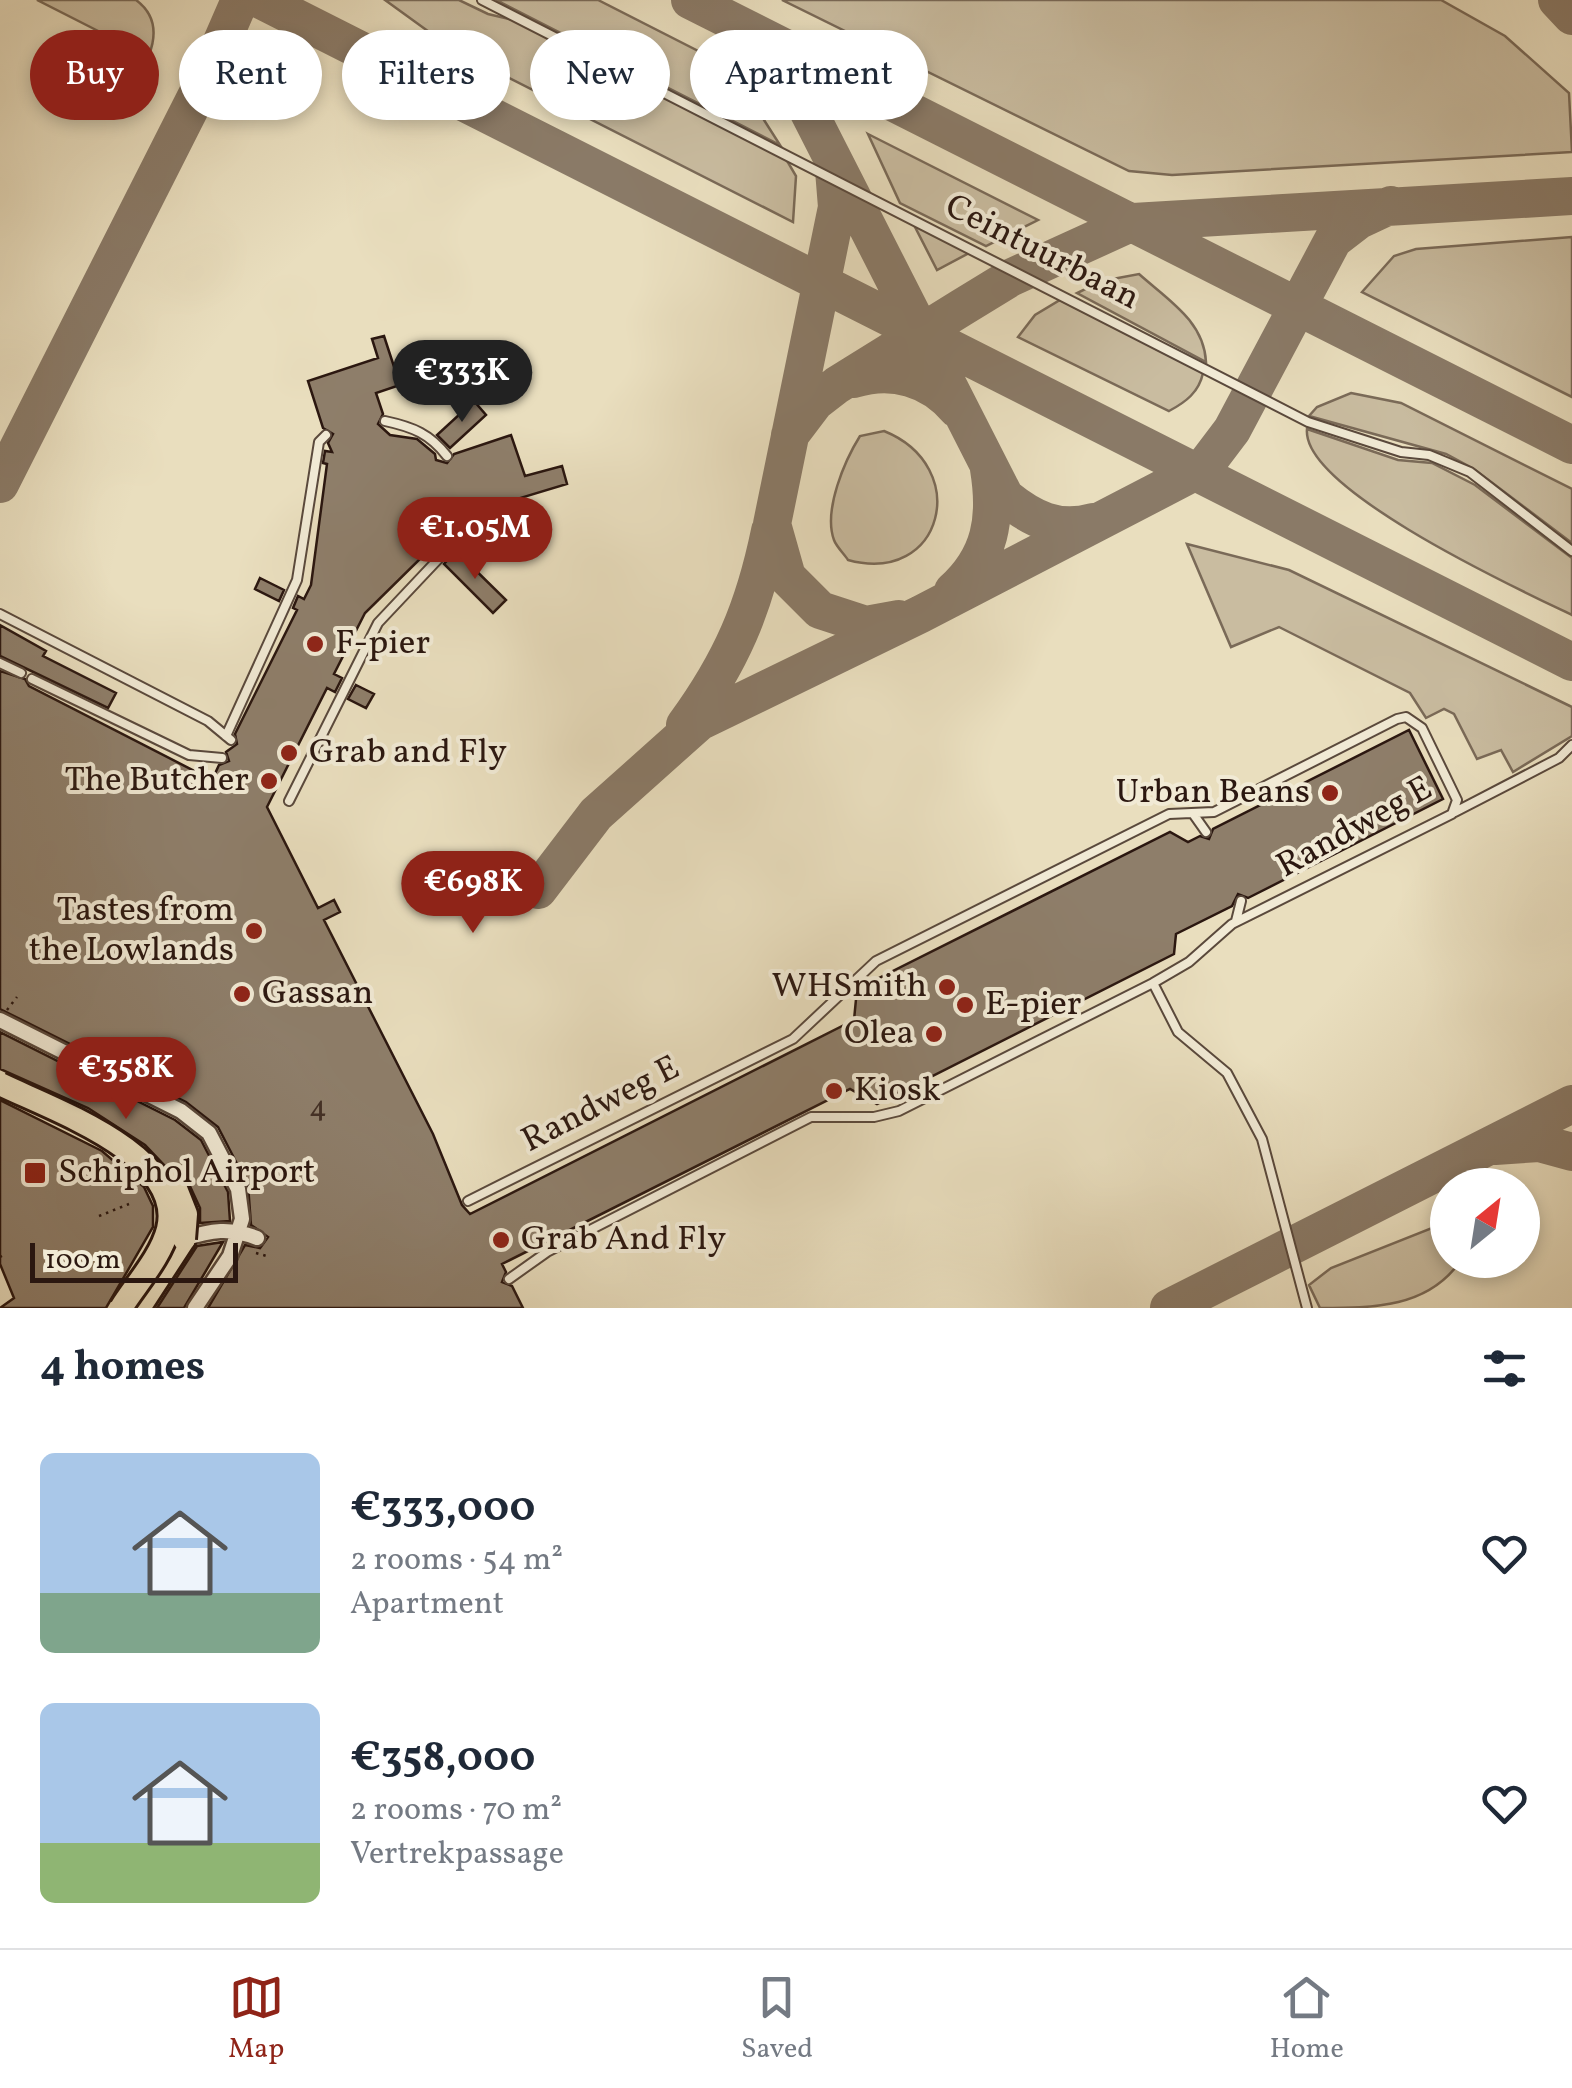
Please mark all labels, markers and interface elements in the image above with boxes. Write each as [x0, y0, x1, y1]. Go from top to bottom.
chip: Buy [30, 30, 159, 120]
chip: Rent [179, 30, 322, 120]
chip: Filters [342, 30, 510, 120]
chip: New [530, 30, 670, 120]
chip: Apartment [690, 30, 928, 120]
street label: Ceintuurbaan [937, 183, 1147, 323]
pin: €333K [392, 340, 532, 425]
text: €333K [414, 350, 510, 394]
pin: €1.05M [394, 497, 556, 582]
text: €1.05M [419, 507, 531, 551]
place label: F-pier [335, 620, 430, 668]
marker: F-pier [304, 633, 326, 655]
place label: Grab and Fly [309, 729, 507, 777]
marker: Grab and Fly [278, 742, 300, 764]
place label: The Butcher [64, 757, 249, 805]
street label: Randweg E [1268, 765, 1442, 891]
place label: Urban Beans [1116, 769, 1310, 817]
marker: The Butcher [258, 770, 280, 792]
marker: Urban Beans [1319, 782, 1341, 804]
pin: €698K [403, 851, 543, 936]
text: €698K [423, 861, 523, 905]
place label: Tastes from the Lowlands [29, 887, 234, 975]
marker: Tastes from the Lowlands [243, 920, 265, 942]
place label: WHSmith [772, 963, 927, 1011]
place label: Gassan [262, 970, 373, 1018]
marker: WHSmith [936, 976, 958, 998]
place label: E-pier [985, 981, 1082, 1029]
marker: Gassan [231, 983, 253, 1005]
marker: E-pier [954, 994, 976, 1016]
place label: Olea [844, 1010, 914, 1058]
marker: Olea [923, 1023, 945, 1045]
pin: €358K [56, 1037, 196, 1122]
street label: Randweg E [514, 1045, 688, 1165]
text: €358K [78, 1047, 174, 1091]
place label: Kiosk [854, 1067, 941, 1115]
marker: Kiosk [823, 1080, 845, 1102]
house number: 4 [309, 1087, 327, 1129]
place label: Schiphol Airport [58, 1149, 315, 1197]
marker: Schiphol Airport [22, 1160, 48, 1186]
north arrow [1430, 1168, 1540, 1278]
map controls [1430, 1168, 1540, 1278]
place label: Grab And Fly [521, 1216, 726, 1264]
marker: Grab And Fly [490, 1229, 512, 1251]
scale bar [30, 1238, 238, 1282]
text: 100 m [45, 1241, 120, 1280]
text: 4 homes [40, 1339, 205, 1398]
icon: filters [1477, 1341, 1532, 1396]
text: €333,000 [350, 1480, 536, 1539]
icon: home [120, 1493, 240, 1613]
icon: heart [1477, 1526, 1532, 1581]
text: 2 rooms · 54 m² [350, 1539, 563, 1583]
text: Apartment [350, 1583, 504, 1627]
text: €358,000 [350, 1730, 535, 1789]
icon: home [120, 1743, 240, 1863]
icon: heart [1477, 1776, 1532, 1831]
text: 2 rooms · 70 m² [350, 1789, 562, 1833]
text: Vertrekpassage [350, 1833, 564, 1877]
tab: Map [228, 1970, 284, 2069]
tab: Saved [741, 1970, 813, 2069]
tab: Home [1270, 1970, 1344, 2069]

